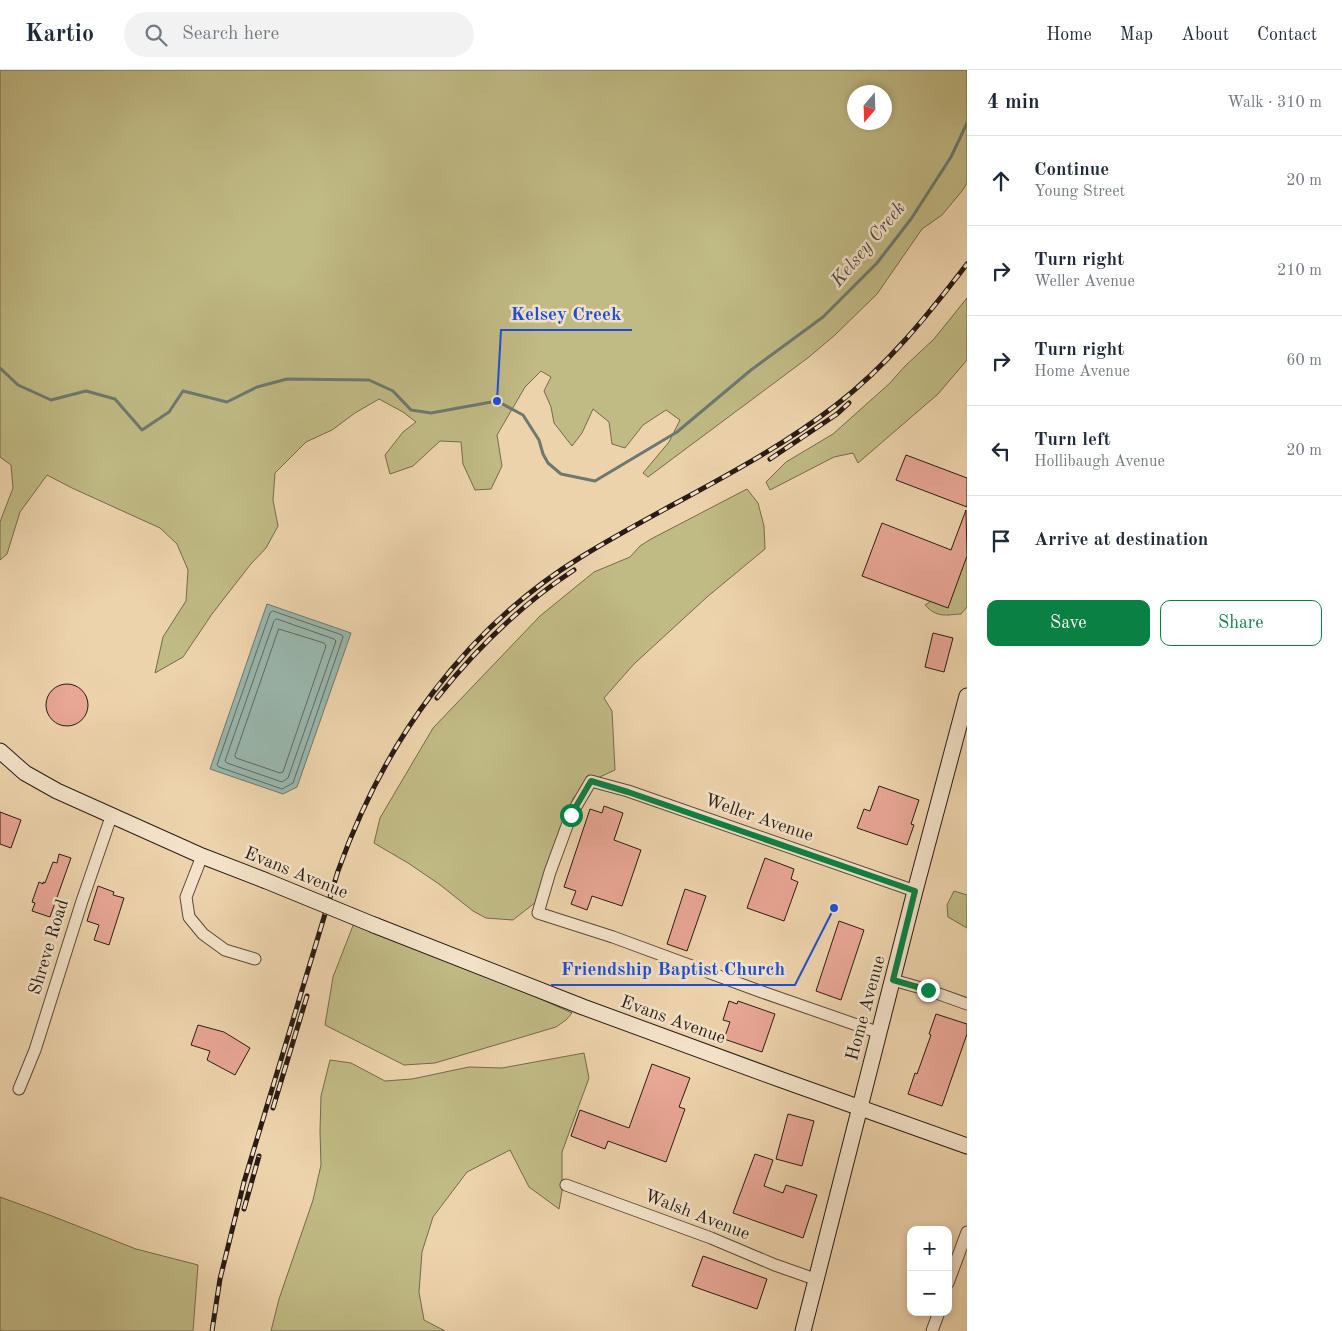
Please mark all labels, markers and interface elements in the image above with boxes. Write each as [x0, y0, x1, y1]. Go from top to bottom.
search box [124, 12, 474, 57]
icon: search [142, 21, 170, 49]
text: Kartio [25, 23, 94, 47]
text: Search here [182, 25, 279, 44]
text: Home [1046, 26, 1092, 44]
text: Map [1120, 26, 1153, 44]
text: About [1181, 26, 1229, 44]
text: Contact [1257, 26, 1317, 44]
north arrow [847, 85, 892, 130]
text: 4 min [987, 92, 1040, 113]
text: Walk · 310 m [1227, 95, 1322, 111]
text: Continue [1034, 161, 1109, 180]
icon: ahead [987, 167, 1015, 195]
text: 20 m [1286, 173, 1322, 189]
text: Young Street [1034, 184, 1125, 200]
water label: Kelsey Creek [828, 199, 910, 292]
text: Turn right [1034, 251, 1124, 270]
icon: right [987, 257, 1015, 285]
text: 210 m [1277, 263, 1322, 279]
text: Weller Avenue [1034, 274, 1135, 290]
callout: Kelsey Creek [501, 296, 632, 330]
text: Kelsey Creek [510, 306, 622, 325]
text: Turn right [1034, 341, 1124, 360]
icon: right [987, 347, 1015, 375]
text: 60 m [1286, 353, 1322, 369]
text: Home Avenue [1034, 364, 1130, 380]
text: Turn left [1034, 431, 1111, 450]
icon: left [987, 437, 1015, 465]
text: 20 m [1286, 443, 1322, 459]
text: Hollibaugh Avenue [1034, 454, 1165, 470]
icon: arrive [987, 527, 1015, 555]
text: Arrive at destination [1034, 531, 1208, 550]
button: Save [987, 600, 1150, 646]
button: Share [1160, 600, 1322, 646]
street label: Weller Avenue [702, 791, 816, 845]
route start [560, 804, 583, 827]
street label: Evans Avenue [242, 844, 350, 902]
street label: Shreve Road [26, 897, 72, 997]
callout: Friendship Baptist Church [551, 951, 795, 985]
street label: Home Avenue [843, 954, 889, 1062]
text: Friendship Baptist Church [561, 961, 785, 980]
route end [917, 979, 940, 1002]
street label: Evans Avenue [618, 993, 728, 1047]
street label: Walsh Avenue [642, 1187, 752, 1243]
map controls [907, 1226, 952, 1316]
button: + [907, 1226, 952, 1271]
button: − [907, 1271, 952, 1316]

